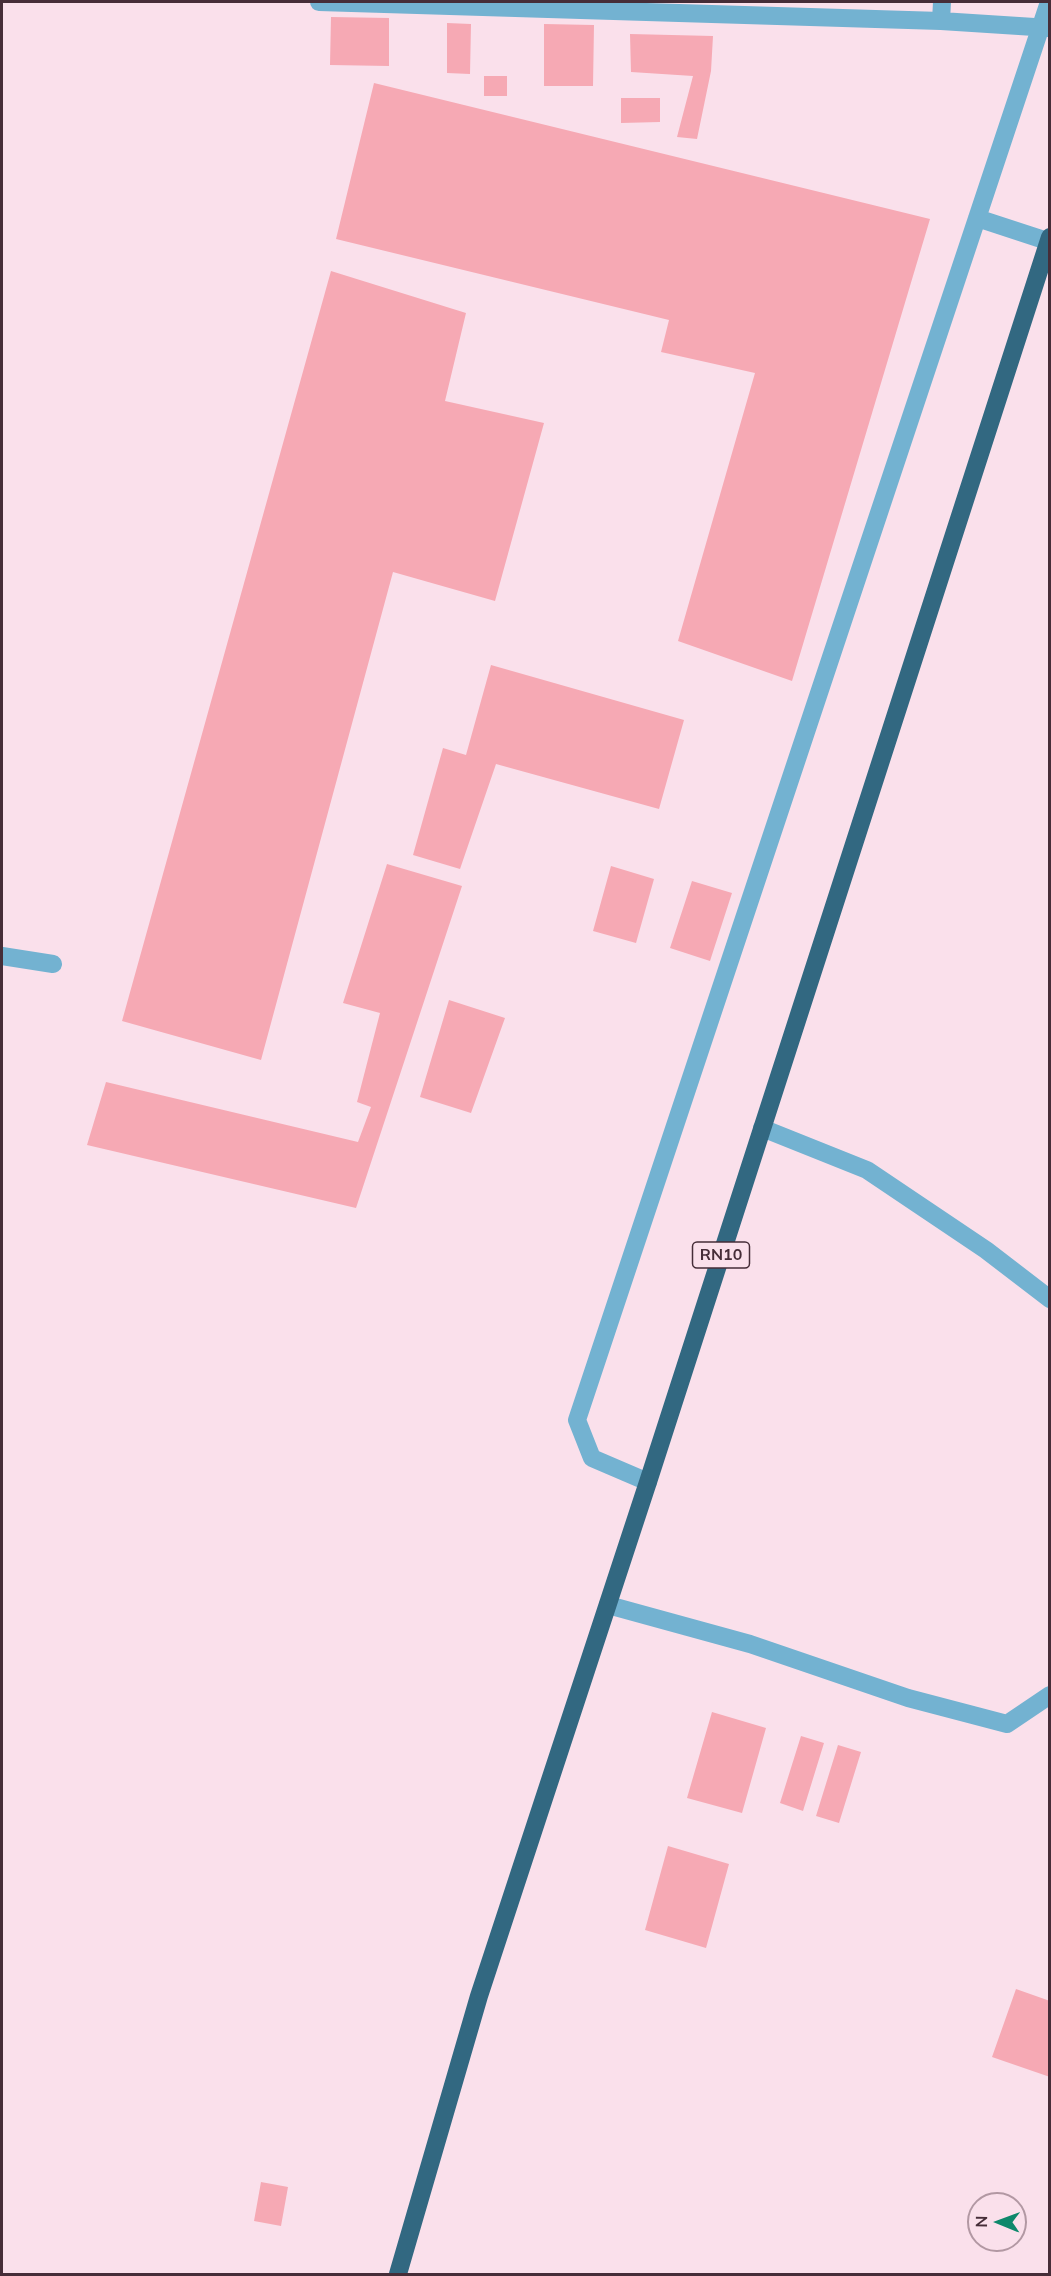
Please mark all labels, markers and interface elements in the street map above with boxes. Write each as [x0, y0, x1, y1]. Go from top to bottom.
road number: RN10 [692, 1242, 750, 1268]
north arrow [967, 2192, 1027, 2252]
text: N [971, 2216, 991, 2228]

